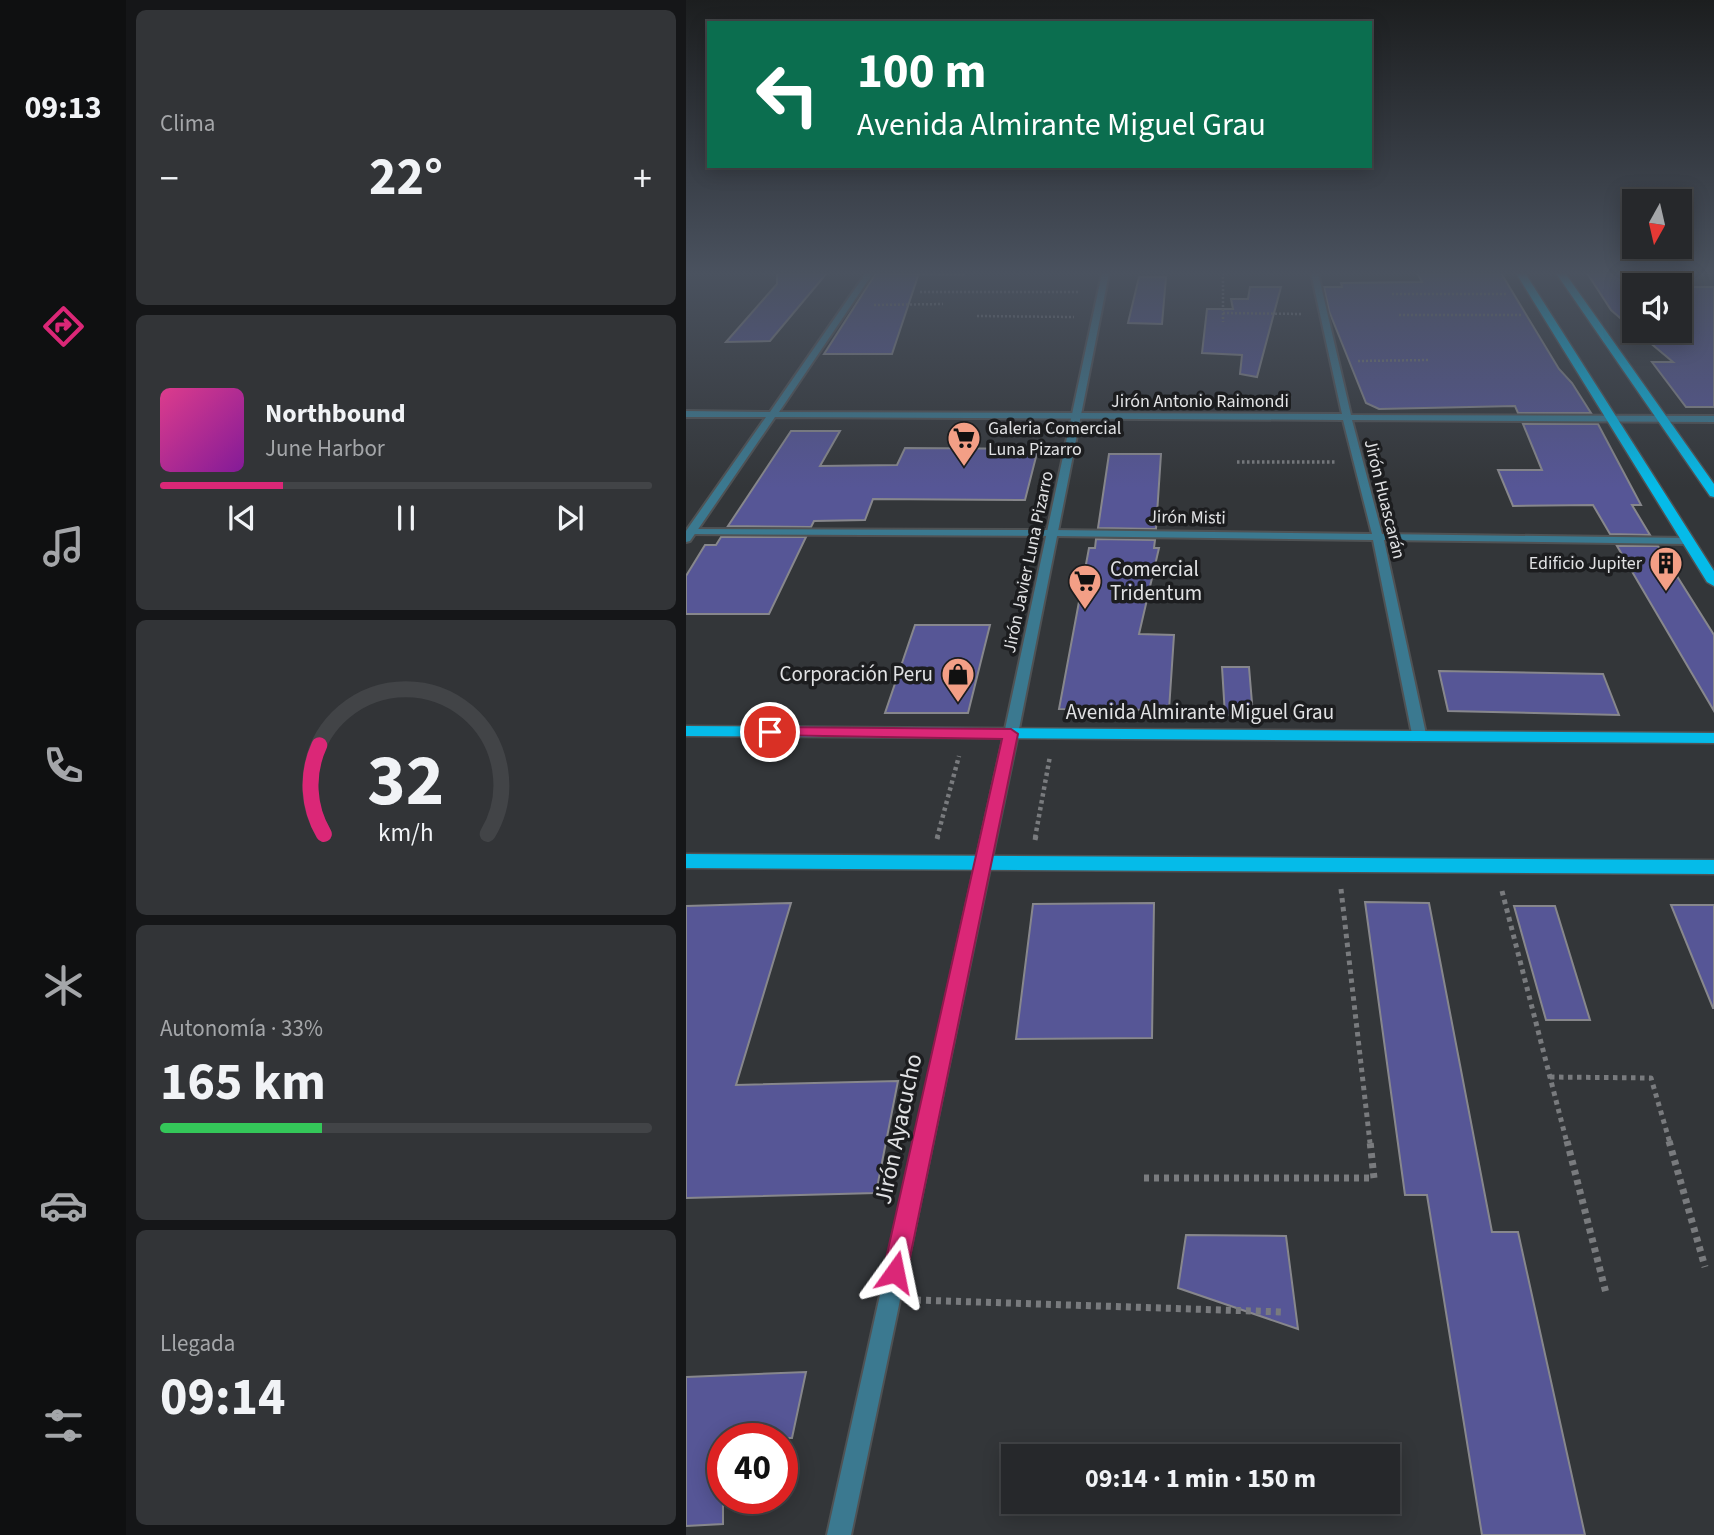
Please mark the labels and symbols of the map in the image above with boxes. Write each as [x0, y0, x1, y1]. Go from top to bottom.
north arrow [1622, 189, 1692, 259]
street label: Jirón Antonio Raimondi [1111, 389, 1289, 414]
place label: Galeria Comercial Luna Pizarro [988, 416, 1121, 462]
supermarket icon: Galeria Comercial Luna Pizarro [945, 419, 983, 468]
street label: Jirón Huascarán [1358, 437, 1411, 561]
street label: Jirón Javier Luna Pizarro [997, 469, 1060, 655]
street label: Jirón Misti [1148, 504, 1226, 531]
building icon: Edificio Jupiter [1647, 544, 1685, 593]
place label: Edificio Jupiter [1529, 551, 1643, 576]
place label: Comercial Tridentum [1110, 554, 1202, 608]
supermarket icon: Comercial Tridentum [1066, 562, 1104, 611]
shop icon: Corporación Peru [939, 655, 977, 704]
place label: Corporación Peru [780, 659, 933, 689]
street label: Avenida Almirante Miguel Grau [1066, 697, 1334, 727]
pin [740, 702, 800, 762]
street label: Jirón Ayacucho [865, 1051, 932, 1208]
position arrow [858, 1235, 932, 1309]
speed limit sign: 40 [707, 1423, 798, 1514]

